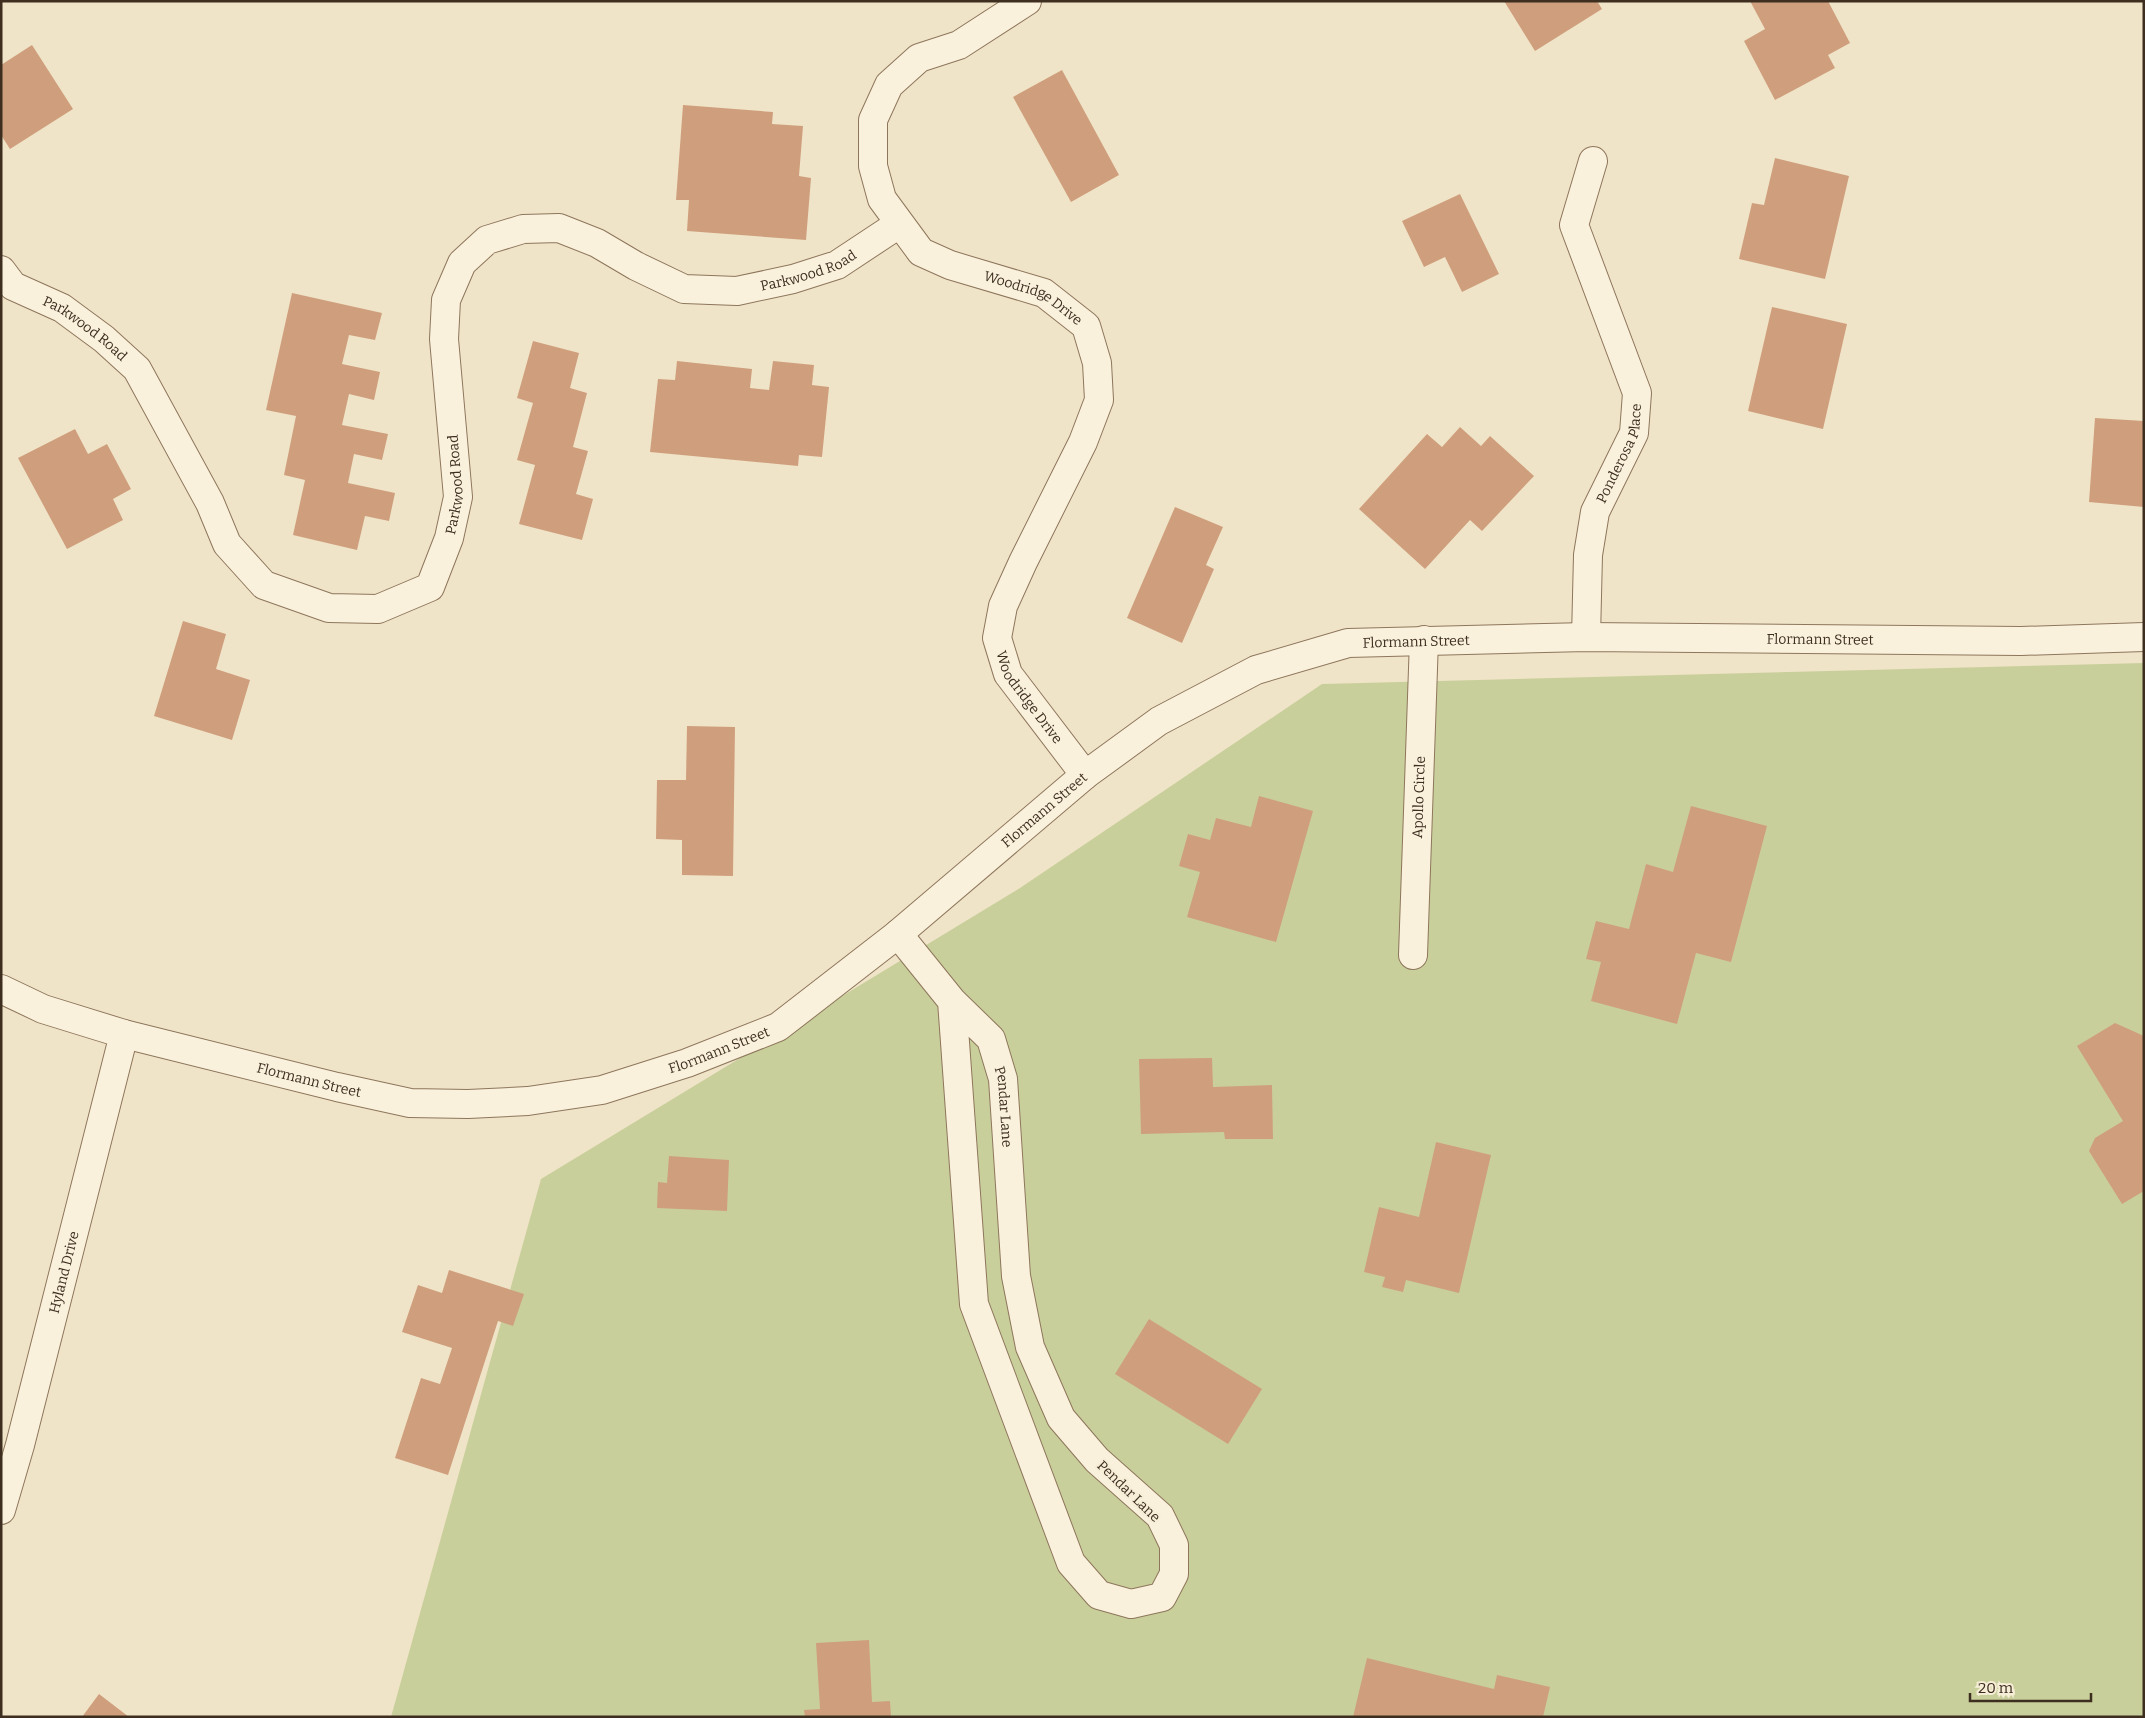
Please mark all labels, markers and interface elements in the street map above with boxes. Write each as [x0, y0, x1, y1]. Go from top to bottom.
street label: Parkwood Road [759, 247, 860, 295]
street label: Woodridge Drive [982, 268, 1086, 329]
street label: Parkwood Road [40, 293, 130, 365]
street label: Ponderosa Place [1593, 403, 1645, 506]
street label: Parkwood Road [442, 434, 468, 536]
street label: Flormann Street [1767, 631, 1874, 649]
street label: Flormann Street [1362, 632, 1470, 652]
street label: Woodridge Drive [992, 649, 1066, 747]
street label: Apollo Circle [1409, 756, 1429, 839]
street label: Flormann Street [998, 769, 1091, 851]
street label: Flormann Street [666, 1023, 772, 1077]
street label: Flormann Street [255, 1059, 363, 1101]
street label: Pendar Lane [991, 1064, 1015, 1148]
street label: Hyland Drive [46, 1229, 83, 1315]
street label: Pendar Lane [1094, 1457, 1164, 1526]
scale bar [1970, 1670, 2091, 1702]
text: 20 m [1978, 1679, 2014, 1697]

